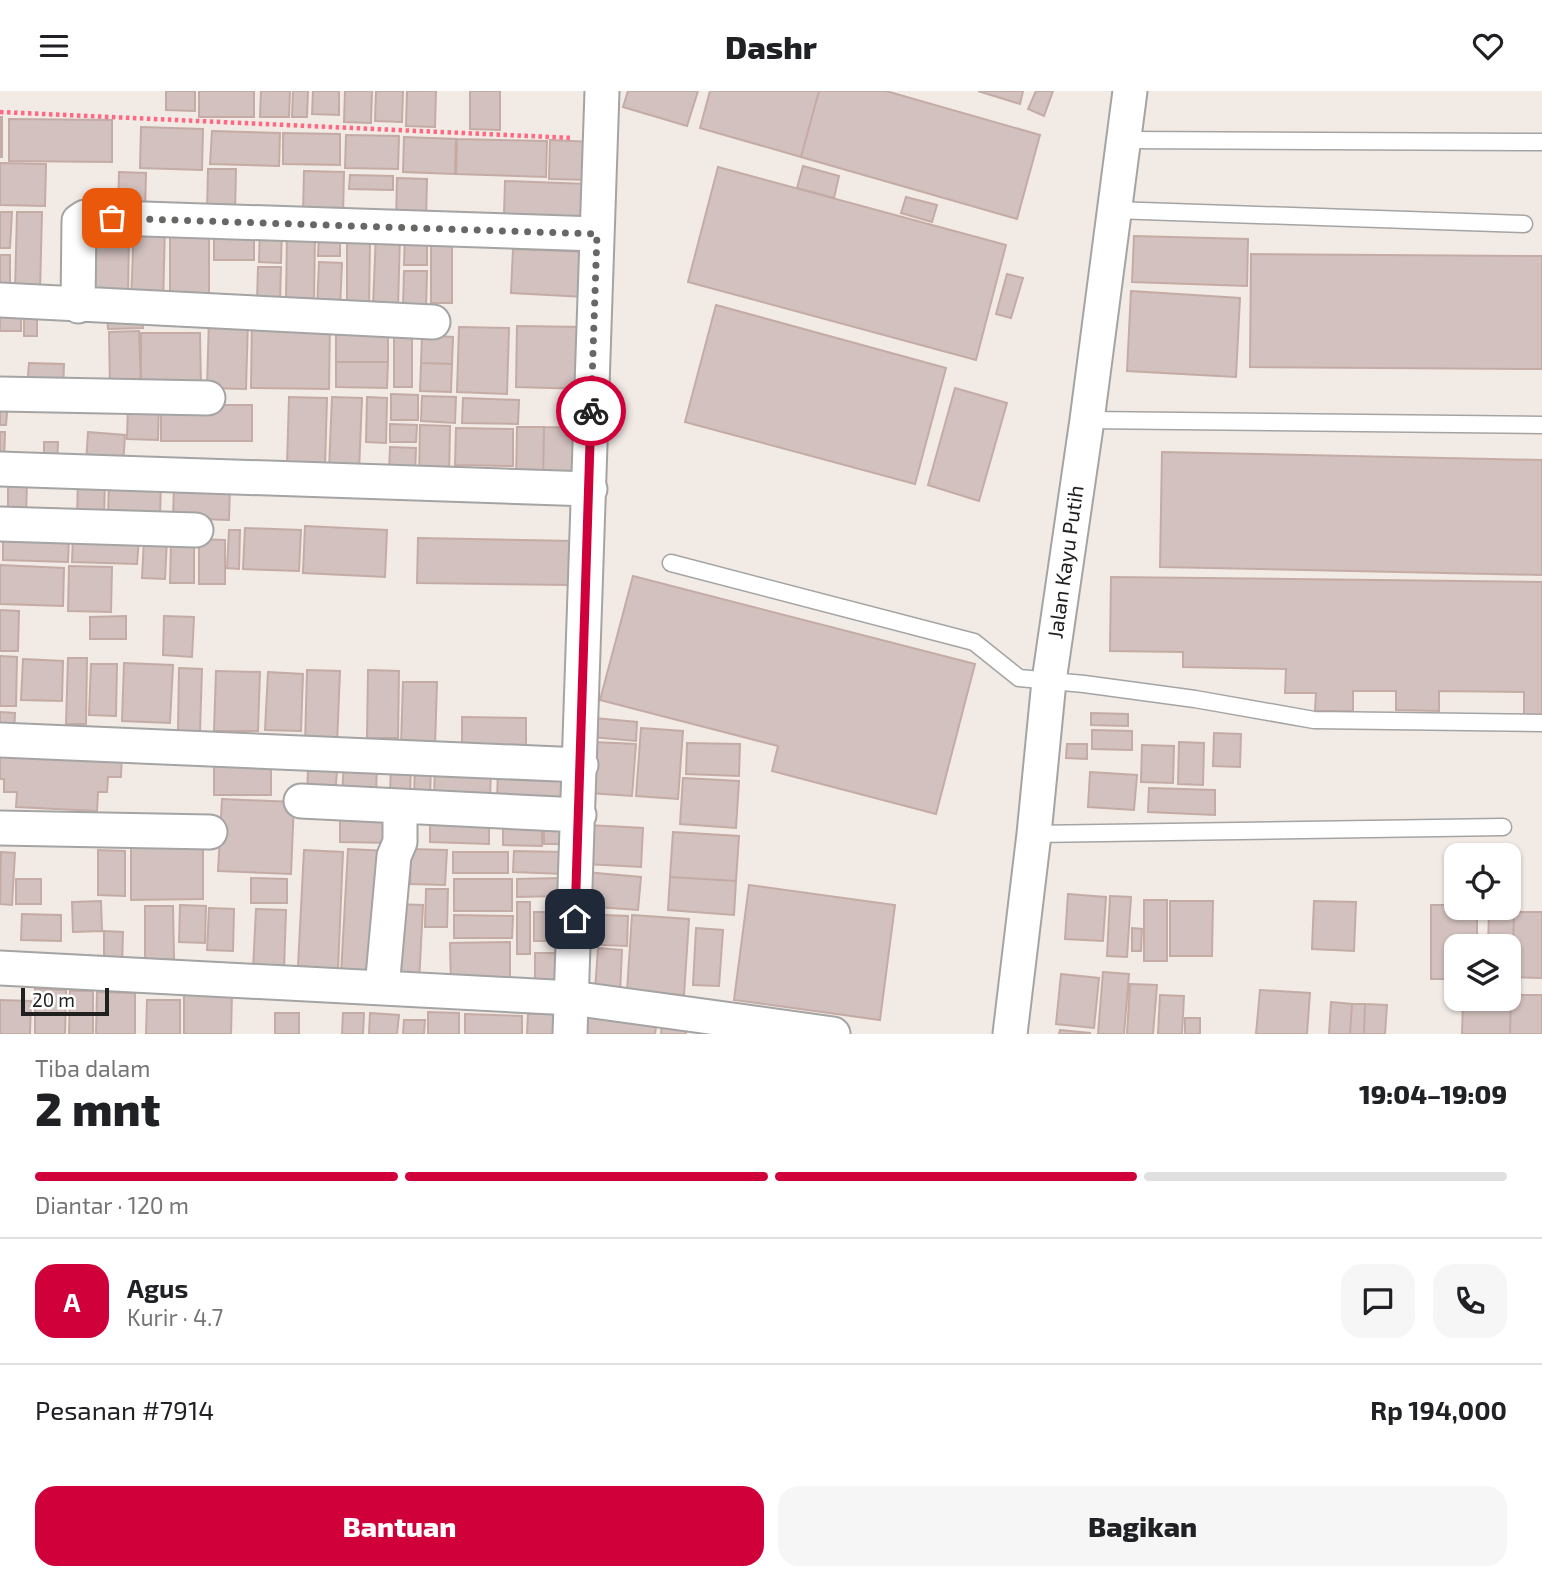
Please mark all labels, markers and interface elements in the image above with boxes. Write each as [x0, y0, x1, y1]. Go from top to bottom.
icon: menu [35, 27, 73, 65]
text: Dashr [725, 27, 817, 65]
icon: heart [1469, 27, 1507, 65]
pin [82, 188, 142, 248]
icon: bag [93, 199, 131, 237]
courier [556, 376, 626, 446]
icon: bike [572, 392, 610, 430]
street label: Jalan Kayu Putih [1041, 483, 1088, 640]
map controls [1444, 843, 1521, 1011]
button: locate [1444, 843, 1521, 920]
pin [545, 889, 605, 949]
icon: home [556, 900, 594, 938]
button: layers [1444, 934, 1521, 1011]
scale bar [21, 985, 108, 1017]
text: 20 m [32, 988, 75, 1011]
text: Tiba dalam [35, 1054, 150, 1082]
text: 19:04–19:09 [1359, 1078, 1507, 1109]
text: 2 mnt [35, 1080, 160, 1135]
text: Diantar · 120 m [35, 1191, 189, 1219]
button: chat [1341, 1264, 1415, 1338]
button: phone [1433, 1264, 1507, 1338]
text: Agus [127, 1272, 188, 1303]
text: A [64, 1286, 80, 1317]
text: Kurir · 4.7 [127, 1303, 223, 1331]
text: Pesanan #7914 [35, 1394, 214, 1425]
text: Rp 194,000 [1370, 1394, 1507, 1425]
button: Bantuan [35, 1486, 764, 1566]
button: Bagikan [778, 1486, 1507, 1566]

